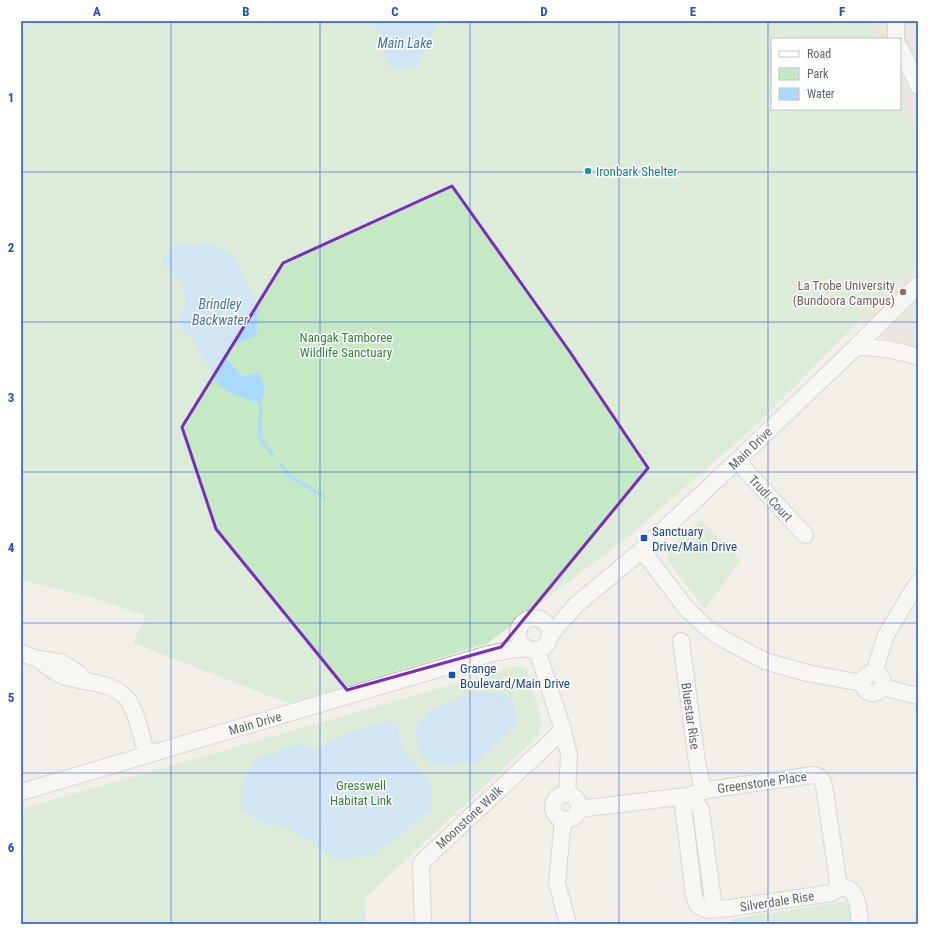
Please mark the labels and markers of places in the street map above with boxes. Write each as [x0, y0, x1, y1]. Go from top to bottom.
place label: Ironbark Shelter [596, 164, 677, 179]
marker: Ironbark Shelter [583, 166, 593, 176]
place label: La Trobe University (Bundoora Campus) [793, 278, 896, 308]
marker: La Trobe University (Bundoora Campus) [898, 287, 908, 297]
place label: Sanctuary Drive/Main Drive [652, 524, 737, 554]
marker: Sanctuary Drive/Main Drive [639, 533, 649, 543]
place label: Grange Boulevard/Main Drive [460, 661, 570, 691]
marker: Grange Boulevard/Main Drive [447, 670, 457, 680]

